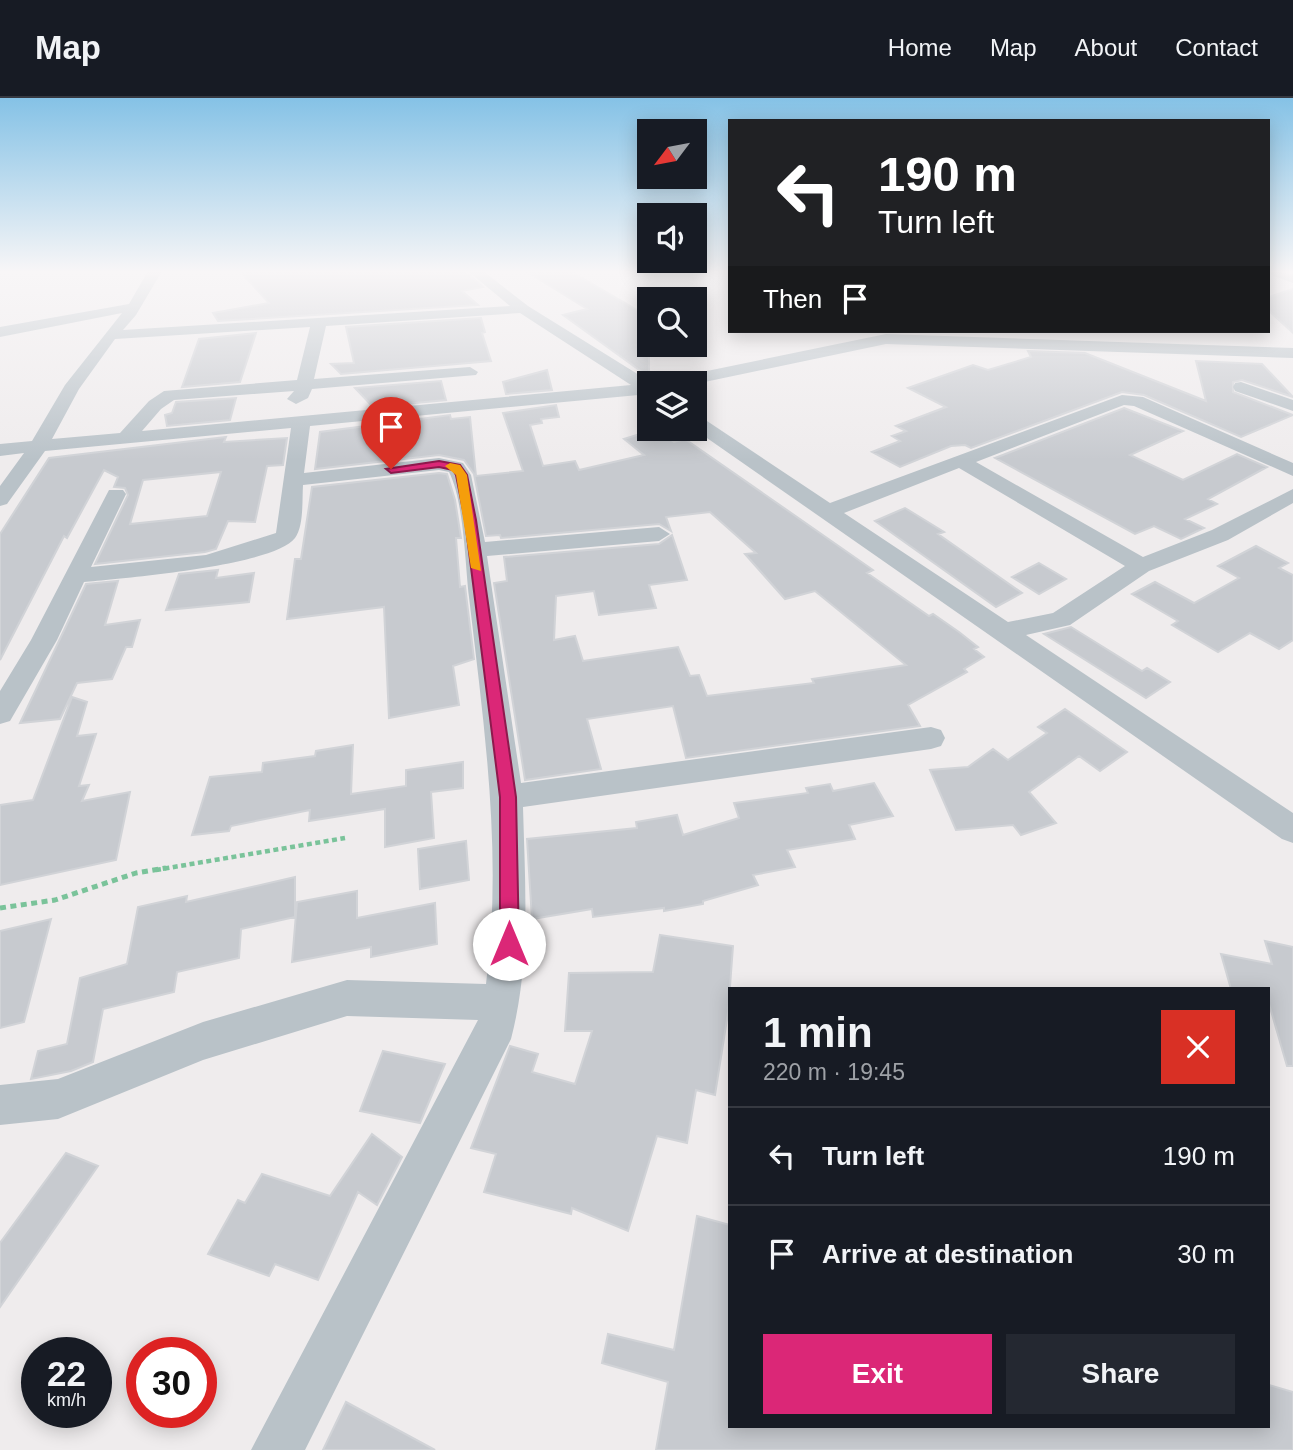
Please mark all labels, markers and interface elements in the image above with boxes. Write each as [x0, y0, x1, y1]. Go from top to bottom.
text: Map [35, 29, 101, 66]
text: Home [888, 34, 952, 61]
text: Map [990, 34, 1037, 61]
text: About [1075, 34, 1137, 61]
text: Contact [1175, 34, 1258, 61]
north arrow [637, 119, 707, 189]
map controls [637, 119, 707, 441]
icon: left [763, 147, 854, 238]
text: 190 m [878, 147, 1017, 201]
button: sound [637, 203, 707, 273]
text: Turn left [878, 204, 994, 240]
icon: arrive [836, 280, 874, 318]
text: Then [763, 284, 822, 314]
button: search [637, 287, 707, 357]
button: layers [637, 371, 707, 441]
pin [361, 397, 421, 469]
icon: arrive [372, 408, 410, 446]
position arrow [472, 907, 546, 981]
text: 1 min [763, 1009, 873, 1056]
button: close [1161, 1010, 1235, 1084]
text: 220 m · 19:45 [763, 1059, 905, 1085]
icon: left [763, 1137, 801, 1175]
text: Turn left [822, 1141, 924, 1171]
text: 190 m [1163, 1141, 1235, 1171]
icon: arrive [763, 1235, 801, 1273]
text: Arrive at destination [822, 1239, 1073, 1269]
text: 30 m [1177, 1239, 1235, 1269]
button: Exit [763, 1334, 992, 1414]
button: Share [1006, 1334, 1235, 1414]
speed limit sign: 30 [126, 1337, 217, 1428]
text: 22 [47, 1354, 86, 1393]
text: km/h [47, 1390, 86, 1410]

